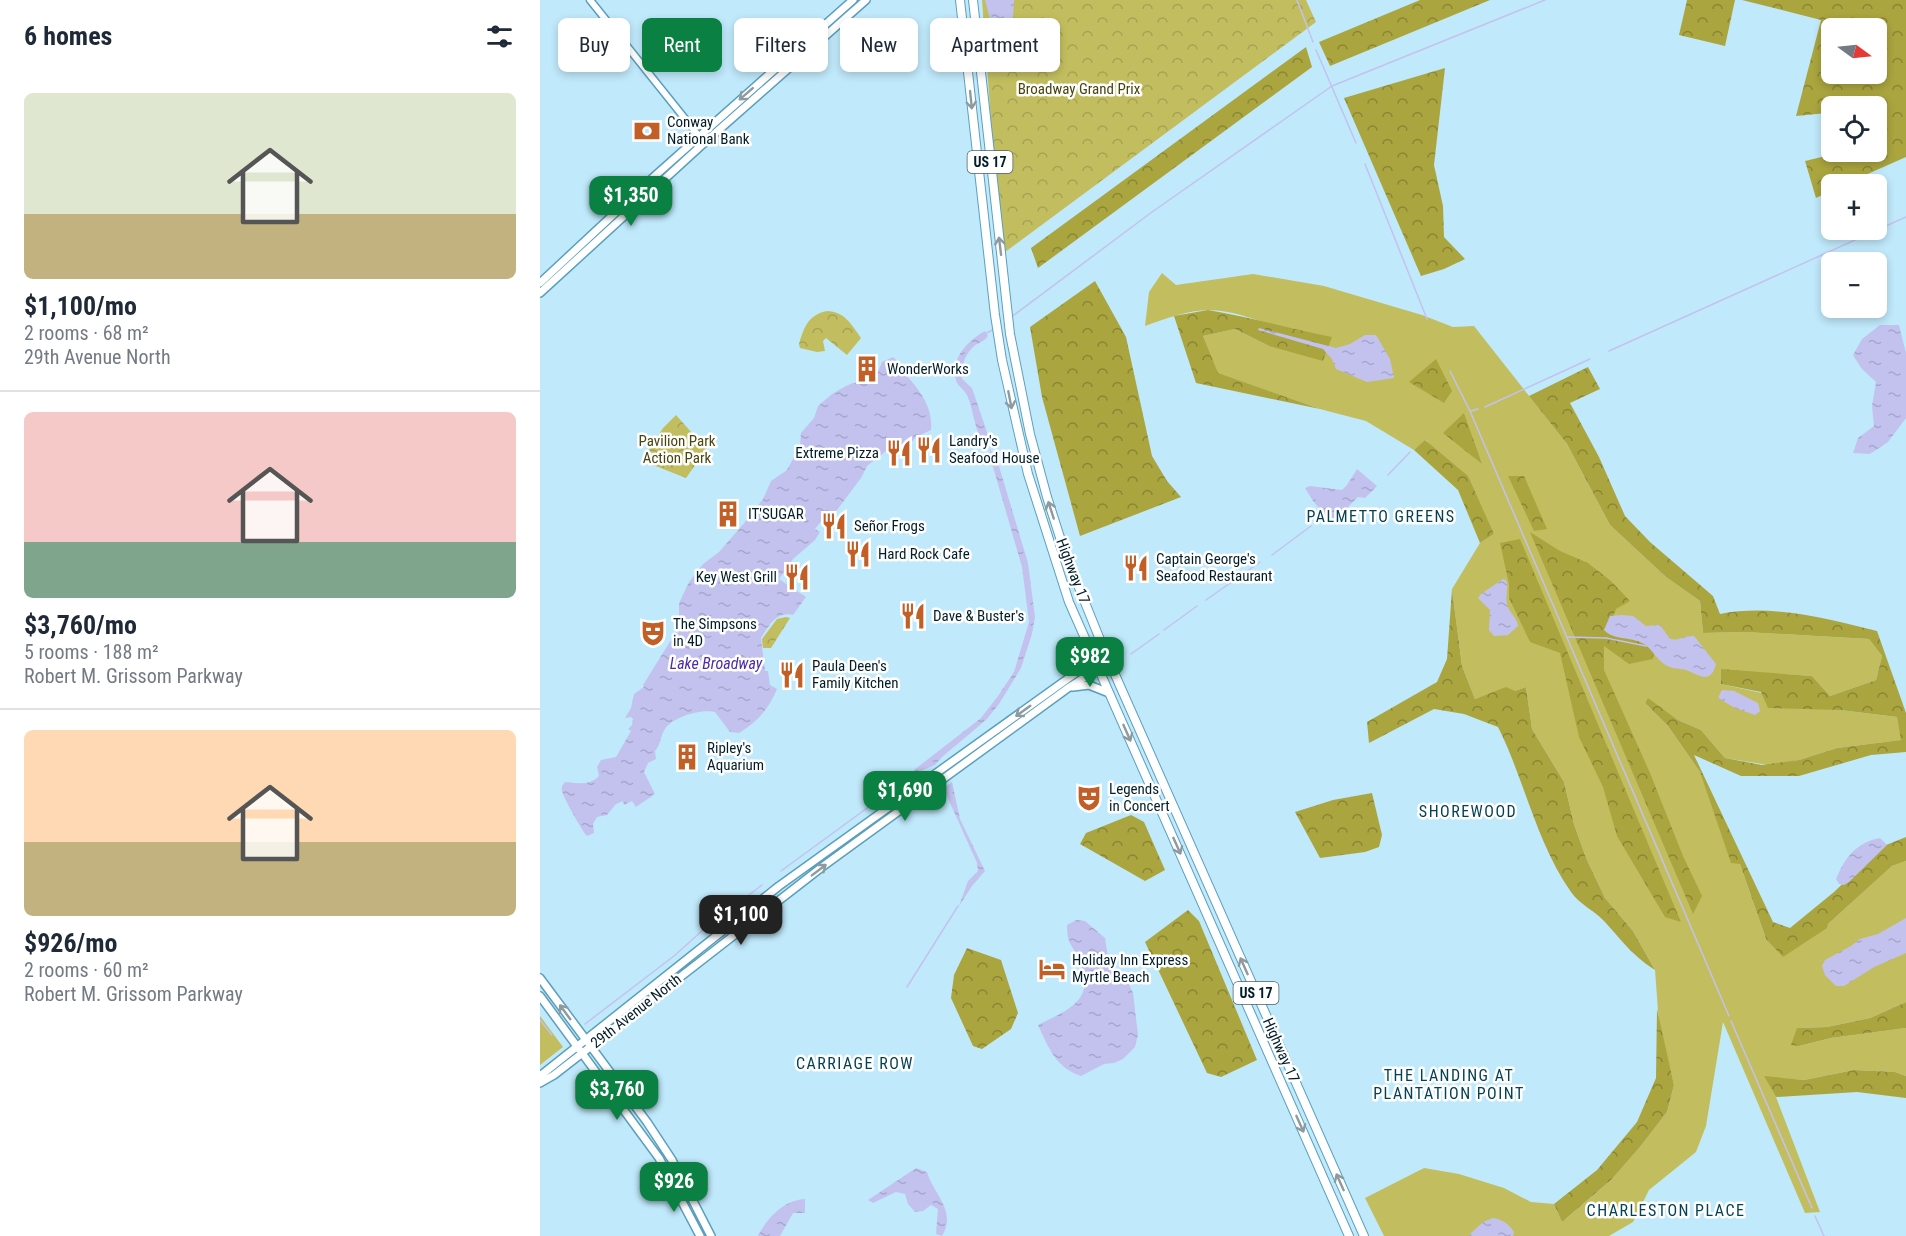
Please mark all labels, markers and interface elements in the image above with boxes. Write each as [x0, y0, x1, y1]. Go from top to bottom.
chip: Buy [558, 18, 630, 72]
chip: Rent [642, 18, 722, 72]
chip: Filters [734, 18, 828, 72]
chip: New [840, 18, 918, 72]
chip: Apartment [930, 18, 1060, 72]
north arrow [1821, 18, 1887, 84]
map controls [1821, 18, 1887, 318]
icon: filters [483, 20, 516, 53]
text: 6 homes [24, 21, 112, 51]
park label: Broadway Grand Prix [1018, 80, 1141, 98]
one-way arrow [739, 87, 754, 101]
one-way arrow [966, 89, 977, 109]
button: locate [1821, 96, 1887, 162]
place label: Conway National Bank [667, 113, 750, 148]
bank icon: Conway National Bank [632, 116, 662, 146]
icon: home [216, 132, 324, 240]
road number: US 17 [968, 151, 1012, 173]
button: + [1821, 174, 1887, 240]
pin: $1,350 [582, 176, 680, 227]
text: $1,350 [603, 183, 659, 207]
one-way arrow [994, 237, 1005, 257]
button: − [1821, 252, 1887, 318]
text: $1,100/mo [24, 291, 137, 321]
text: 2 rooms · 68 m² [24, 321, 149, 345]
text: 29th Avenue North [24, 345, 171, 369]
building icon: WonderWorks [852, 354, 882, 384]
place label: WonderWorks [887, 360, 969, 378]
one-way arrow [1005, 389, 1016, 409]
park label: Pavilion Park Action Park [638, 432, 716, 467]
place label: Landry's Seafood House [949, 432, 1040, 467]
restaurant icon: Landry's Seafood House [914, 435, 944, 465]
restaurant icon: Extreme Pizza [884, 438, 914, 468]
place label: Extreme Pizza [795, 444, 879, 462]
icon: home [216, 451, 324, 559]
building icon: IT'SUGAR [713, 499, 743, 529]
one-way arrow [1045, 501, 1056, 520]
place label: IT'SUGAR [748, 505, 804, 523]
district label: PALMETTO GREENS [1306, 507, 1456, 526]
restaurant icon: Señor Frogs [819, 511, 849, 541]
place label: Señor Frogs [854, 517, 925, 535]
street label: Highway 17 [1052, 536, 1094, 606]
restaurant icon: Hard Rock Cafe [843, 539, 873, 569]
place label: Hard Rock Cafe [878, 545, 970, 563]
place label: Captain George's Seafood Restaurant [1156, 550, 1273, 585]
restaurant icon: Captain George's Seafood Restaurant [1121, 553, 1151, 583]
restaurant icon: Key West Grill [782, 562, 812, 592]
place label: Key West Grill [696, 568, 777, 586]
restaurant icon: Dave & Buster's [898, 601, 928, 631]
place label: Dave & Buster's [933, 607, 1025, 625]
text: $3,760/mo [24, 610, 137, 640]
place label: The Simpsons in 4D [673, 615, 757, 650]
theatre icon: The Simpsons in 4D [638, 618, 668, 648]
pin: $982 [1054, 637, 1126, 688]
text: 5 rooms · 188 m² [24, 640, 159, 664]
text: $982 [1070, 644, 1110, 668]
water label: Lake Broadway [670, 654, 763, 673]
place label: Paula Deen's Family Kitchen [812, 657, 899, 692]
restaurant icon: Paula Deen's Family Kitchen [777, 660, 807, 690]
text: Robert M. Grissom Parkway [24, 664, 243, 688]
one-way arrow [1016, 704, 1032, 717]
one-way arrow [1122, 724, 1133, 742]
place label: Ripley's Aquarium [707, 739, 764, 774]
building icon: Ripley's Aquarium [672, 742, 702, 772]
icon: home [216, 769, 324, 877]
pin: $1,690 [856, 771, 954, 822]
text: $1,690 [877, 778, 933, 802]
place label: Legends in Concert [1109, 780, 1170, 815]
theatre icon: Legends in Concert [1074, 783, 1104, 813]
district label: SHOREWOOD [1419, 802, 1517, 821]
one-way arrow [1171, 836, 1183, 854]
one-way arrow [811, 863, 827, 876]
pin: $1,100 [692, 895, 790, 946]
text: $1,100 [713, 902, 769, 926]
text: $926/mo [24, 928, 117, 958]
place label: Holiday Inn Express Myrtle Beach [1072, 951, 1188, 986]
hotel icon: Holiday Inn Express Myrtle Beach [1037, 954, 1067, 984]
one-way arrow [1237, 957, 1248, 975]
text: 2 rooms · 60 m² [24, 958, 149, 982]
street label: 29th Avenue North [587, 970, 685, 1052]
text: Robert M. Grissom Parkway [24, 982, 243, 1006]
road number: US 17 [1234, 982, 1278, 1004]
one-way arrow [559, 1005, 571, 1021]
street label: Highway 17 [1259, 1015, 1303, 1085]
district label: CARRIAGE ROW [796, 1054, 914, 1073]
district label: THE LANDING AT PLANTATION POINT [1373, 1066, 1525, 1103]
pin: $3,760 [568, 1070, 666, 1121]
text: $3,760 [589, 1077, 645, 1101]
one-way arrow [1295, 1115, 1306, 1133]
pin: $926 [638, 1162, 710, 1213]
text: $926 [654, 1169, 694, 1193]
one-way arrow [1334, 1174, 1345, 1192]
district label: CHARLESTON PLACE [1587, 1201, 1745, 1220]

